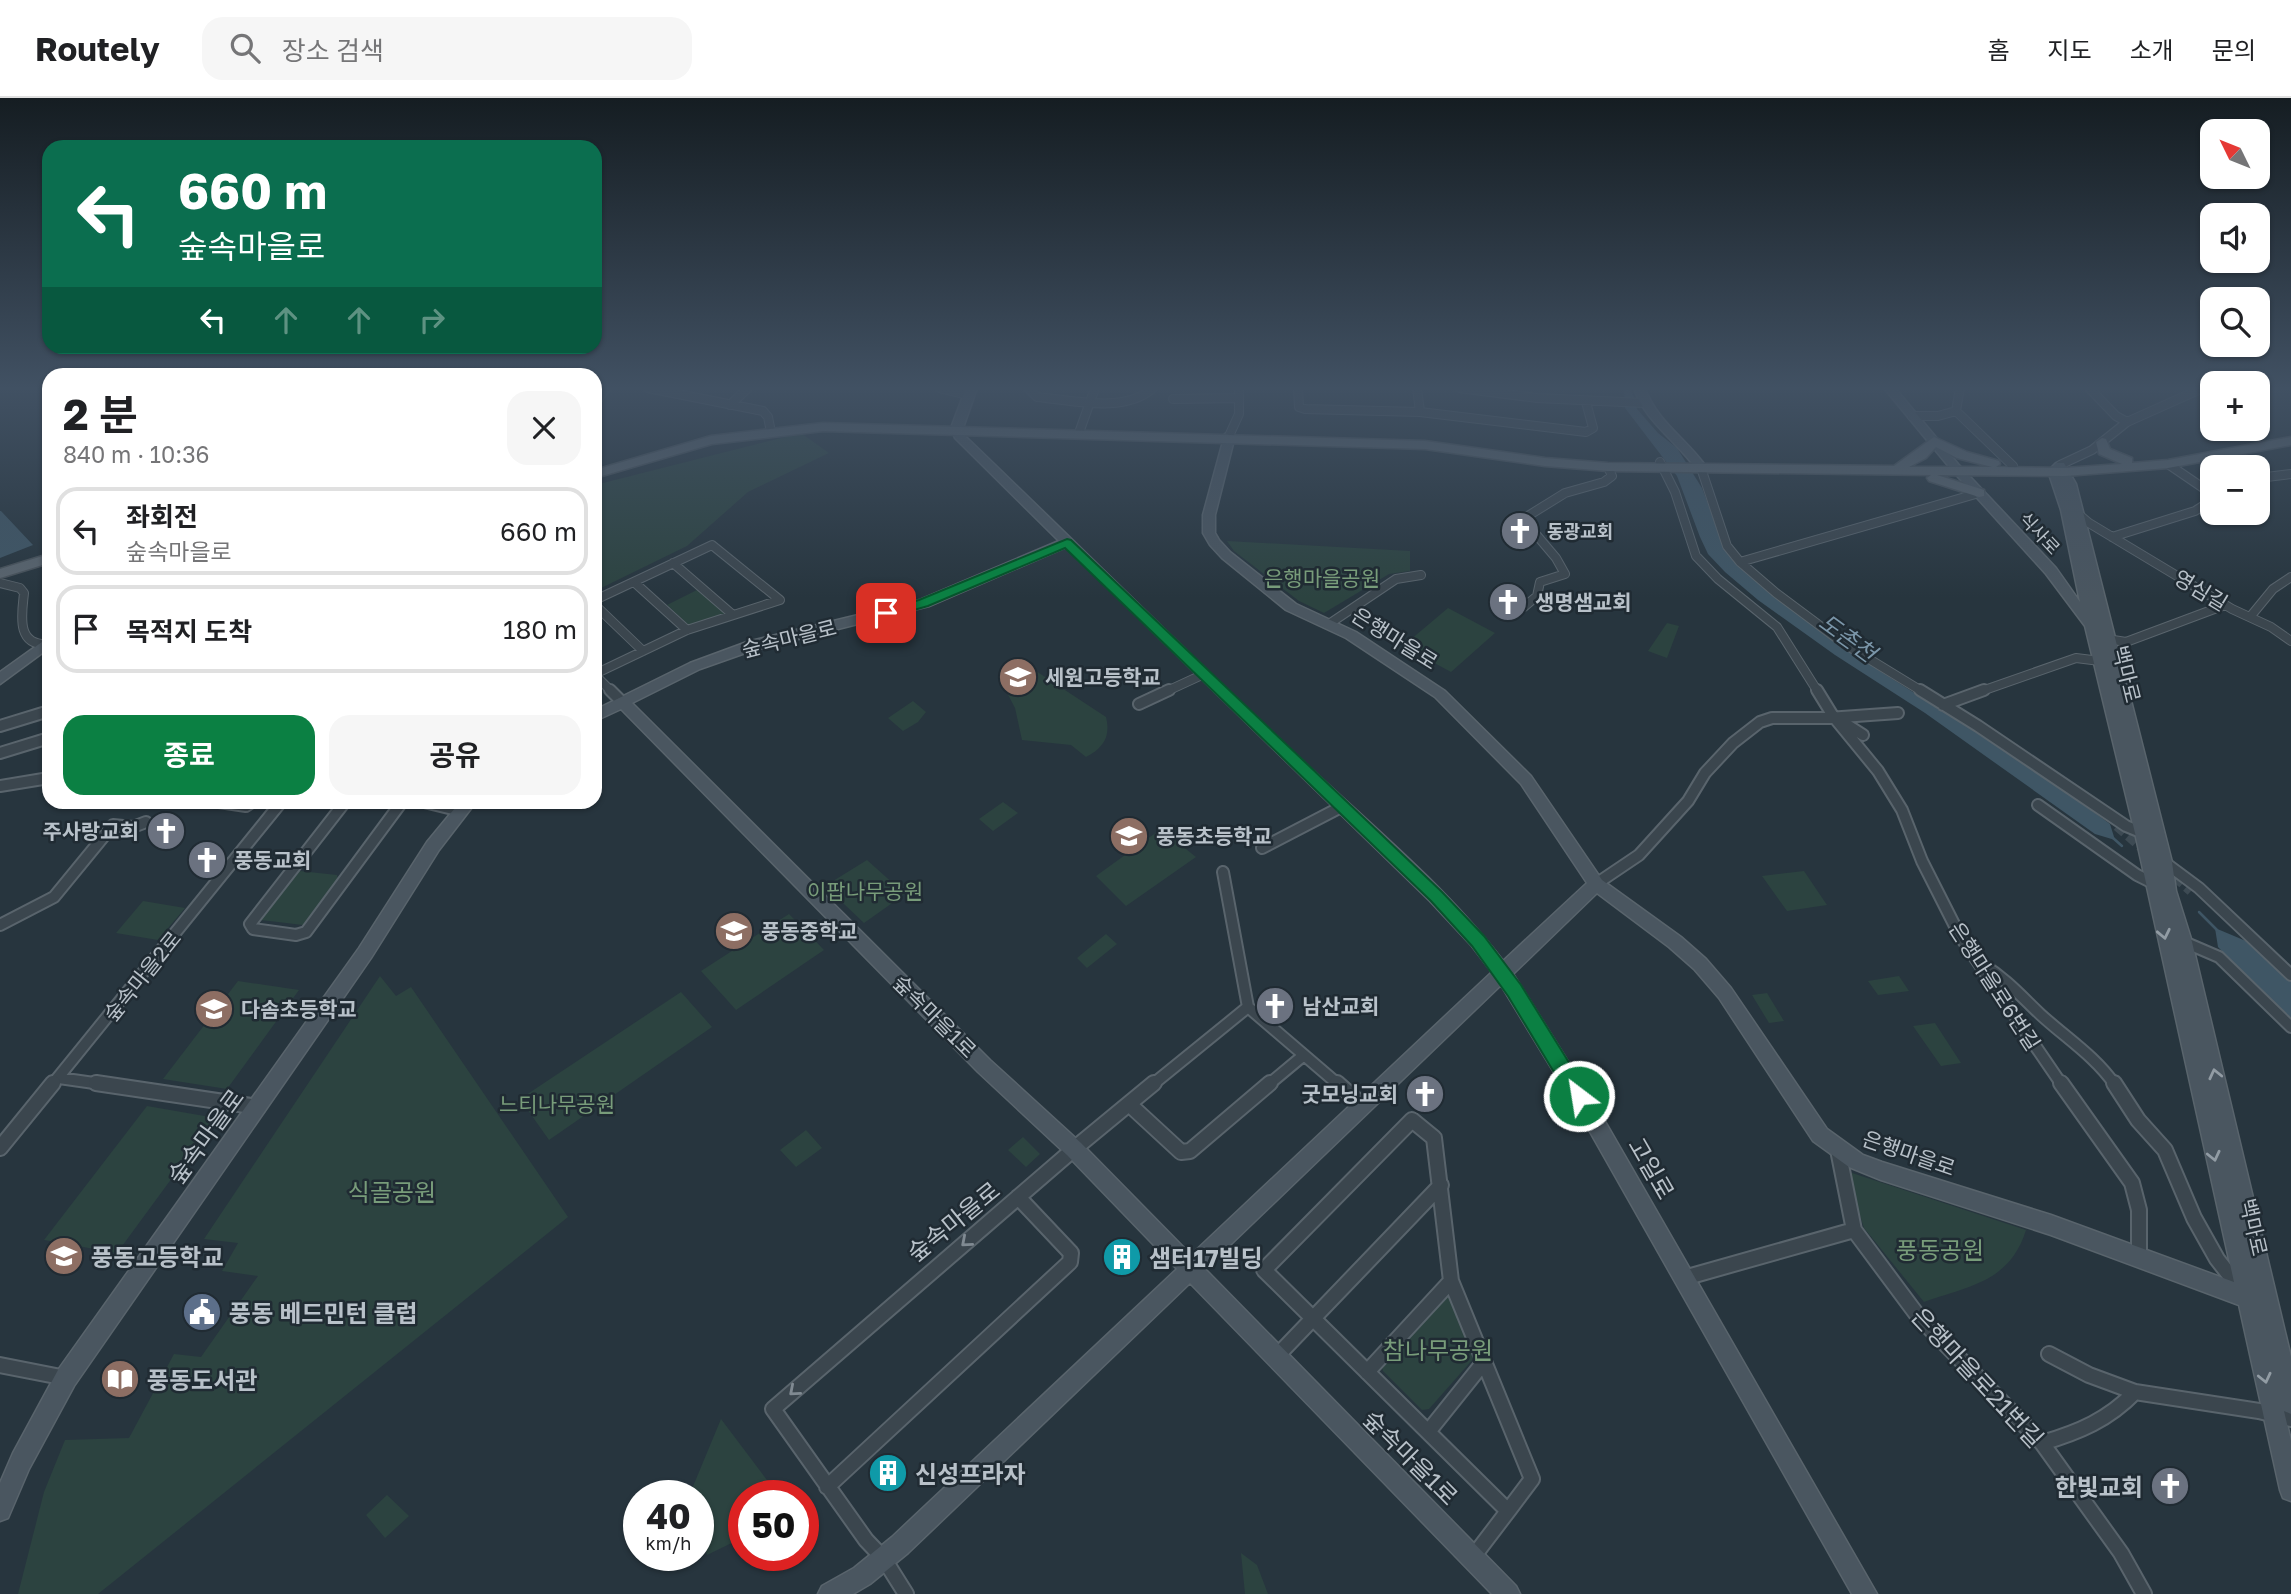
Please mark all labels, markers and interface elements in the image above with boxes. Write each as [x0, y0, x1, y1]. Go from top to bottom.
search box [202, 17, 692, 80]
text: Routely [35, 29, 160, 68]
icon: search [226, 29, 264, 67]
text: 장소 검색 [282, 35, 384, 66]
text: 홈 [1987, 35, 2009, 64]
text: 지도 [2047, 35, 2092, 64]
text: 소개 [2130, 35, 2174, 64]
text: 문의 [2212, 35, 2256, 64]
north arrow [2200, 119, 2270, 189]
map controls [2200, 119, 2270, 525]
text: 660 m [178, 161, 327, 220]
icon: left [63, 168, 154, 259]
button: sound [2200, 203, 2270, 273]
text: 숲속마을로 [178, 227, 325, 265]
button: search [2200, 287, 2270, 357]
icon: left [194, 301, 232, 339]
icon: ahead [267, 301, 305, 339]
icon: ahead [340, 301, 378, 339]
icon: right [413, 301, 451, 339]
button: + [2200, 371, 2270, 441]
text: 2 분 [63, 389, 138, 439]
button: close [507, 391, 581, 465]
text: 840 m · 10:36 [63, 440, 210, 468]
button: − [2200, 455, 2270, 525]
text: 좌회전 [126, 501, 198, 532]
street label: 식사로 [2015, 507, 2065, 559]
church icon: 동광교회 [1499, 510, 1541, 552]
icon: left [67, 512, 105, 550]
text: 660 m [500, 516, 577, 547]
place label: 동광교회 [1547, 520, 1613, 542]
text: 숲속마을로 [126, 537, 232, 565]
street label: 영심길 [2169, 564, 2233, 616]
park label: 은행마을공원 [1264, 565, 1380, 591]
church icon: 생명샘교회 [1487, 581, 1529, 623]
pin [856, 583, 916, 643]
place label: 생명샘교회 [1535, 589, 1632, 615]
icon: arrive [867, 594, 905, 632]
street label: 은행마을로 [1347, 601, 1443, 675]
water label: 도촌천 [1814, 607, 1884, 669]
icon: arrive [67, 610, 105, 648]
text: 180 m [503, 614, 577, 645]
street label: 숲속마을로 [739, 614, 839, 662]
text: 목적지 도착 [126, 616, 252, 647]
street label: 백마로 [2107, 643, 2147, 705]
school or university icon: 세원고등학교 [997, 656, 1039, 698]
place label: 세원고등학교 [1045, 664, 1161, 690]
button: 종료 [63, 715, 315, 795]
button: 공유 [329, 715, 581, 795]
church icon: 주사랑교회 [145, 810, 187, 852]
school or university icon: 풍동초등학교 [1108, 815, 1150, 857]
place label: 주사랑교회 [42, 818, 139, 844]
place label: 풍동초등학교 [1156, 823, 1272, 849]
church icon: 풍동교회 [186, 839, 228, 881]
place label: 풍동교회 [234, 847, 311, 873]
park label: 이팝나무공원 [807, 878, 923, 904]
school or university icon: 풍동중학교 [713, 910, 755, 952]
street label: 은행마을로6번길 [1944, 917, 2046, 1055]
place label: 풍동중학교 [761, 918, 858, 944]
street label: 숲속마을2로 [98, 926, 186, 1026]
one-way arrow [2156, 928, 2171, 940]
street label: 숲속마을1로 [888, 969, 982, 1063]
church icon: 남산교회 [1254, 985, 1296, 1027]
school or university icon: 다솜초등학교 [193, 988, 235, 1030]
place label: 남산교회 [1302, 993, 1379, 1019]
place label: 다솜초등학교 [241, 996, 357, 1022]
position arrow [1542, 1059, 1616, 1133]
one-way arrow [2208, 1068, 2223, 1080]
church icon: 굿모닝교회 [1404, 1073, 1446, 1115]
place label: 굿모닝교회 [1301, 1081, 1398, 1107]
street label: 숲속마을로 [161, 1083, 249, 1189]
park label: 느티나무공원 [499, 1091, 615, 1117]
street label: 은행마을로 [1859, 1125, 1959, 1181]
street label: 고일로 [1623, 1132, 1681, 1204]
one-way arrow [2206, 1150, 2221, 1162]
street label: 숲속마을로 [901, 1175, 1005, 1267]
park label: 식골공원 [348, 1177, 436, 1206]
street label: 백마로 [2235, 1196, 2273, 1258]
one-way arrow [962, 1234, 975, 1246]
school or university icon: 풍동고등학교 [43, 1235, 85, 1277]
park label: 풍동공원 [1896, 1235, 1984, 1264]
building icon: 샘터17빌딩 [1101, 1236, 1143, 1278]
place label: 풍동고등학교 [91, 1242, 223, 1271]
place label: 샘터17빌딩 [1149, 1243, 1263, 1272]
public building icon: 풍동 베드민턴 클럽 [181, 1291, 223, 1333]
place label: 풍동 베드민턴 클럽 [229, 1298, 418, 1327]
street label: 은행마을로21번길 [1906, 1301, 2050, 1453]
park label: 참나무공원 [1383, 1335, 1493, 1364]
library icon: 풍동도서관 [99, 1358, 141, 1400]
place label: 풍동도서관 [147, 1365, 257, 1394]
one-way arrow [2257, 1372, 2271, 1384]
one-way arrow [790, 1383, 803, 1395]
street label: 숲속마을1로 [1358, 1404, 1464, 1510]
building icon: 신성프라자 [867, 1452, 909, 1494]
place label: 신성프라자 [915, 1459, 1025, 1488]
church icon: 한빛교회 [2149, 1465, 2191, 1507]
place label: 한빛교회 [2055, 1472, 2143, 1501]
speed limit sign: 50 [728, 1480, 819, 1571]
text: 40 [646, 1495, 691, 1537]
text: km/h [646, 1532, 691, 1554]

